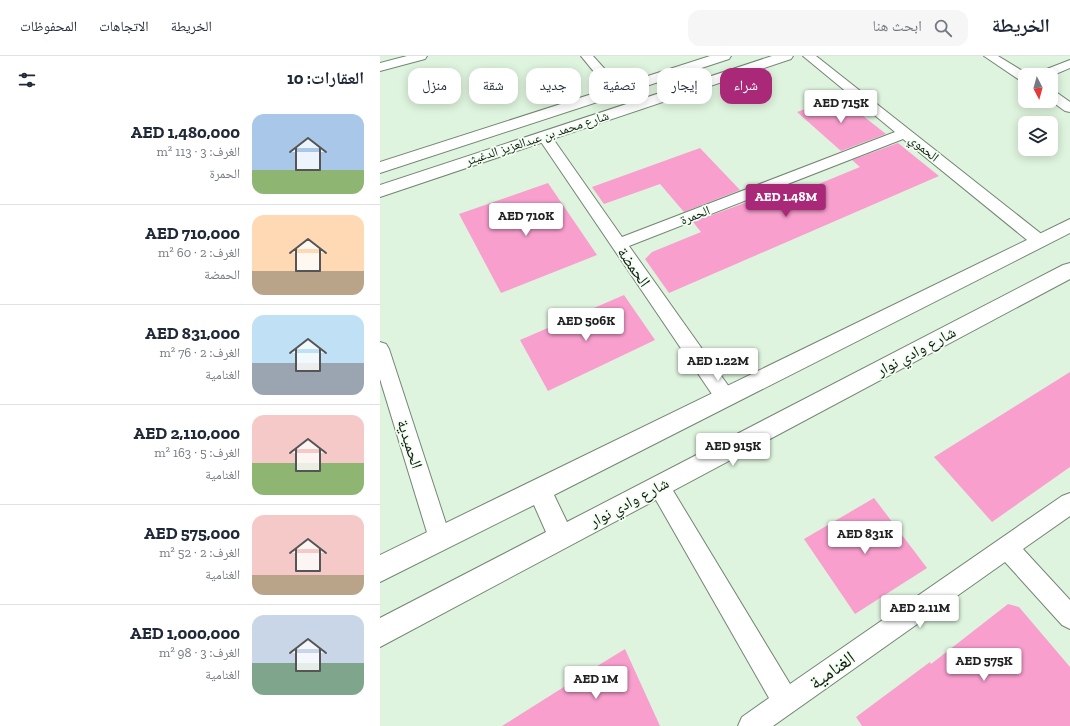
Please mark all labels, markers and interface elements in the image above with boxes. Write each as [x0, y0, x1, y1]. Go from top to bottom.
search box [688, 10, 968, 46]
text: الخريطة [992, 14, 1050, 37]
text: ابحث هنا [873, 17, 922, 35]
icon: search [932, 17, 954, 39]
text: المحفوظات [20, 18, 77, 35]
text: الاتجاهات [99, 18, 149, 35]
text: الخريطة [171, 18, 212, 35]
text: العقارات: 10 [287, 68, 364, 88]
chip: منزل [408, 68, 461, 104]
chip: شقة [469, 68, 518, 104]
chip: جديد [526, 68, 581, 104]
chip: تصفية [589, 68, 649, 104]
chip: إيجار [657, 68, 712, 104]
chip: شراء [720, 68, 772, 104]
north arrow [1018, 68, 1058, 108]
map controls [1018, 68, 1058, 156]
icon: filters [16, 69, 38, 91]
pin: AED 715K [800, 90, 882, 124]
text: AED 715K [813, 95, 869, 110]
street label: شارع محمد بن عبدالعزيز الدغيثر [463, 108, 611, 170]
button: layers [1018, 116, 1058, 156]
text: AED 1,480,000 [131, 122, 240, 142]
icon: home [284, 130, 332, 178]
street label: الحموي [904, 131, 942, 167]
text: الغرف: 3 · 113 m² [156, 144, 240, 159]
text: الحمرة [210, 166, 240, 181]
pin: AED 1.48M [740, 184, 832, 218]
text: AED 1.48M [755, 189, 817, 204]
pin: AED 710K [485, 203, 567, 237]
street label: الحمرة [678, 203, 712, 228]
text: AED 710K [498, 208, 554, 223]
text: AED 710,000 [145, 223, 240, 243]
icon: home [284, 231, 332, 279]
street label: الحمضة [614, 243, 654, 291]
text: الغرف: 2 · 60 m² [158, 245, 240, 260]
text: الحمضة [204, 267, 240, 282]
pin: AED 506K [545, 308, 627, 342]
text: AED 506K [557, 313, 615, 328]
street label: شارع وادي نوار [872, 322, 960, 383]
text: AED 831,000 [145, 323, 240, 343]
icon: home [284, 331, 332, 379]
text: الغرف: 2 · 76 m² [159, 345, 240, 360]
pin: AED 1.22M [672, 348, 764, 382]
text: AED 1.22M [687, 353, 749, 368]
text: الغنامية [205, 367, 240, 382]
street label: الحميدية [393, 417, 427, 471]
text: AED 2,110,000 [134, 423, 240, 443]
icon: home [284, 431, 332, 479]
pin: AED 915K [692, 433, 774, 467]
text: AED 915K [705, 438, 761, 453]
text: الغرف: 5 · 163 m² [154, 445, 240, 460]
text: الغنامية [205, 467, 240, 482]
street label: شارع وادي نوار [585, 473, 673, 534]
pin: AED 831K [824, 521, 906, 555]
text: AED 575,000 [144, 523, 240, 543]
text: AED 831K [837, 526, 893, 541]
icon: home [284, 531, 332, 579]
text: الغرف: 2 · 52 m² [159, 545, 240, 560]
text: الغنامية [205, 567, 240, 582]
pin: AED 2.11M [874, 595, 966, 629]
text: AED 2.11M [890, 600, 950, 615]
text: AED 1,000,000 [130, 623, 240, 643]
icon: home [284, 631, 332, 679]
text: الغرف: 3 · 98 m² [159, 645, 240, 660]
street label: الغنامية [805, 646, 859, 694]
pin: AED 575K [943, 648, 1025, 682]
text: AED 575K [956, 653, 1012, 668]
pin: AED 1M [563, 666, 629, 700]
text: الغنامية [205, 667, 240, 682]
text: AED 1M [573, 671, 619, 686]

